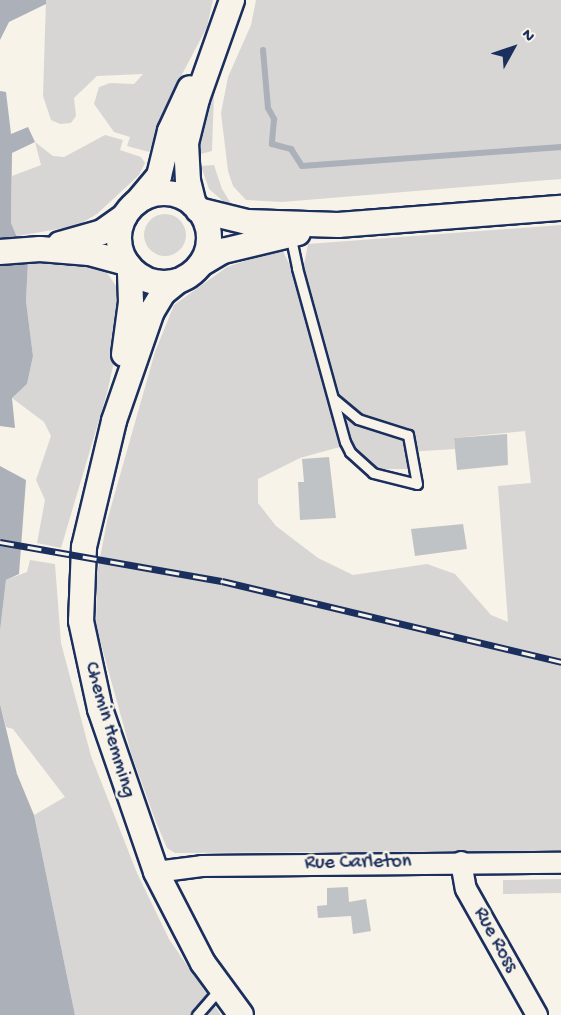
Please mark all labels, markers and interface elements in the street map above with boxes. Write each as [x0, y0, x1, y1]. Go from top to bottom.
north arrow [483, 18, 543, 78]
text: N [517, 26, 538, 46]
street label: Chemin Hemming [78, 659, 140, 801]
street label: Rue Carleton [304, 850, 412, 876]
street label: Rue Ross [467, 903, 523, 977]

